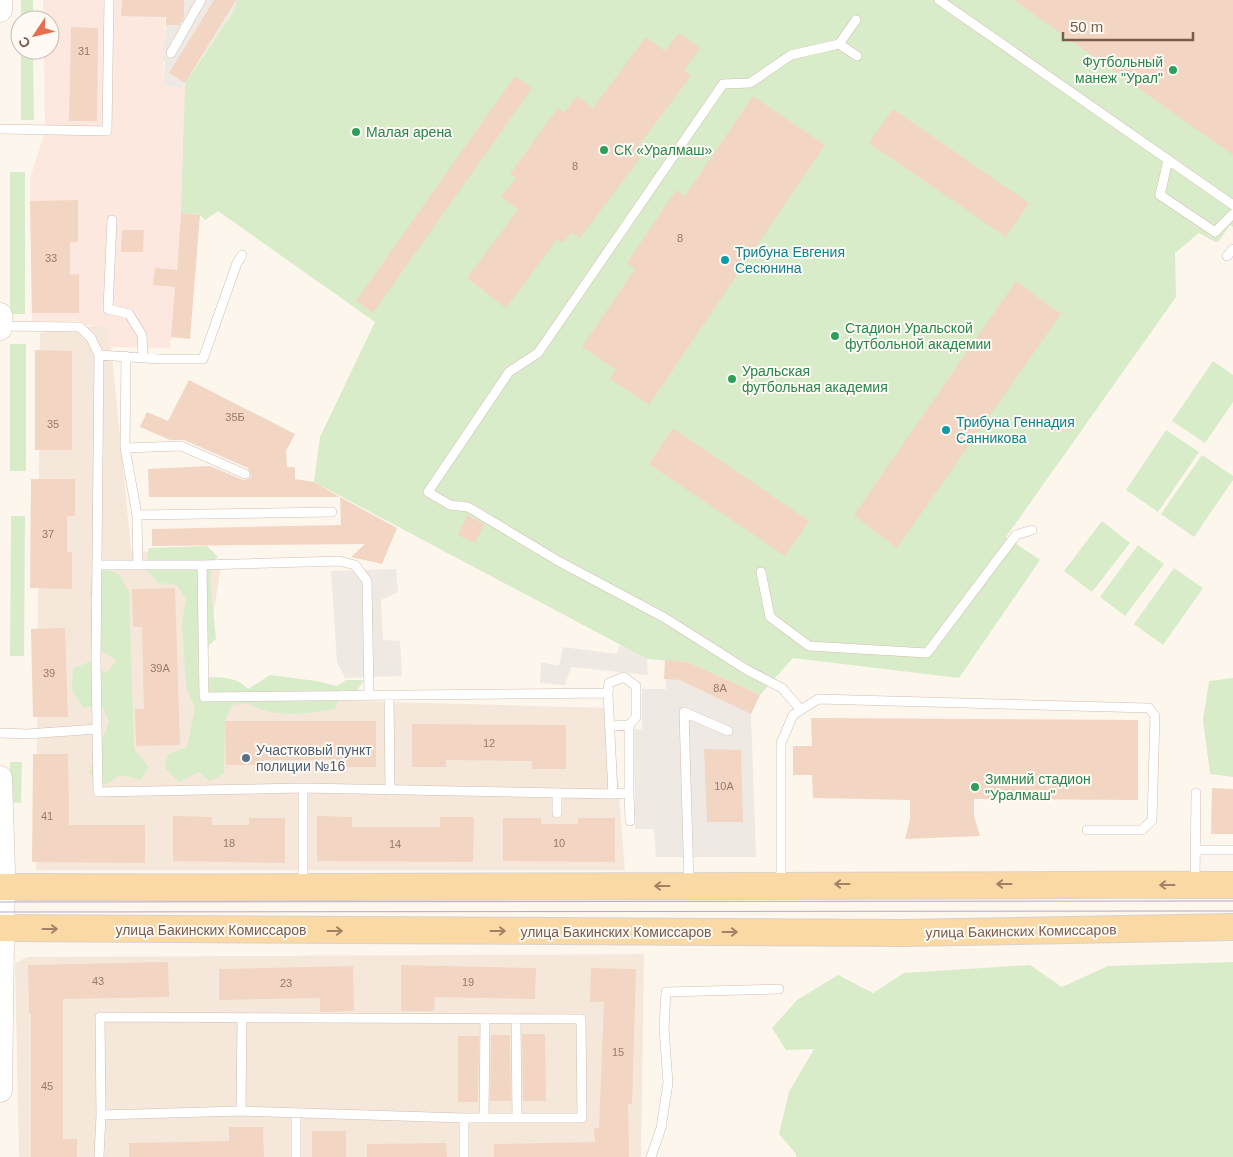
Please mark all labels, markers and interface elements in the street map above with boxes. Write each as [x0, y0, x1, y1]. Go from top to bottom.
north arrow [10, 10, 60, 60]
scale bar [1063, 10, 1193, 42]
text: 50 m [1070, 18, 1103, 35]
text: С [15, 34, 34, 51]
house number: 31 [78, 45, 90, 57]
place label: Футбольный манеж "Урал" [1075, 54, 1163, 86]
marker: Футбольный манеж "Урал" [1167, 64, 1179, 76]
place label: Малая арена [366, 124, 452, 140]
marker: Малая арена [350, 126, 362, 138]
place label: СК «Уралмаш» [614, 142, 713, 158]
marker: СК «Уралмаш» [598, 144, 610, 156]
house number: 8 [572, 160, 578, 172]
house number: 8 [677, 232, 683, 244]
place label: Трибуна Евгения Сесюнина [735, 244, 845, 276]
house number: 33 [45, 252, 57, 264]
marker: Трибуна Евгения Сесюнина [719, 254, 731, 266]
place label: Стадион Уральской футбольной академии [845, 320, 991, 352]
marker: Стадион Уральской футбольной академии [829, 330, 841, 342]
place label: Уральская футбольная академия [742, 363, 888, 395]
marker: Уральская футбольная академия [726, 373, 738, 385]
house number: 35Б [225, 411, 245, 423]
place label: Трибуна Геннадия Санникова [956, 414, 1075, 446]
house number: 35 [47, 418, 59, 430]
marker: Трибуна Геннадия Санникова [940, 424, 952, 436]
house number: 37 [42, 528, 54, 540]
house number: 39А [150, 662, 170, 674]
house number: 39 [43, 667, 55, 679]
house number: 8А [713, 682, 727, 694]
house number: 12 [483, 737, 495, 749]
place label: Участковый пункт полиции №16 [256, 742, 372, 774]
marker: Участковый пункт полиции №16 [240, 752, 252, 764]
place label: Зимний стадион "Уралмаш" [985, 771, 1091, 803]
house number: 10А [714, 780, 734, 792]
marker: Зимний стадион "Уралмаш" [969, 781, 981, 793]
house number: 41 [41, 810, 53, 822]
house number: 18 [223, 837, 235, 849]
house number: 10 [553, 837, 565, 849]
house number: 14 [389, 838, 401, 850]
one-way arrow [834, 879, 850, 889]
one-way arrow [997, 879, 1013, 889]
one-way arrow [1159, 880, 1176, 890]
one-way arrow [654, 881, 670, 891]
street label: улица Бакинских Комиссаров [925, 921, 1117, 941]
street label: улица Бакинских Комиссаров [115, 922, 307, 938]
one-way arrow [42, 924, 58, 934]
street label: улица Бакинских Комиссаров [520, 924, 712, 940]
one-way arrow [327, 926, 343, 936]
one-way arrow [490, 926, 506, 936]
one-way arrow [722, 927, 738, 937]
house number: 43 [92, 975, 104, 987]
house number: 19 [462, 976, 474, 988]
house number: 23 [280, 977, 292, 989]
house number: 15 [612, 1046, 624, 1058]
house number: 45 [41, 1080, 53, 1092]

